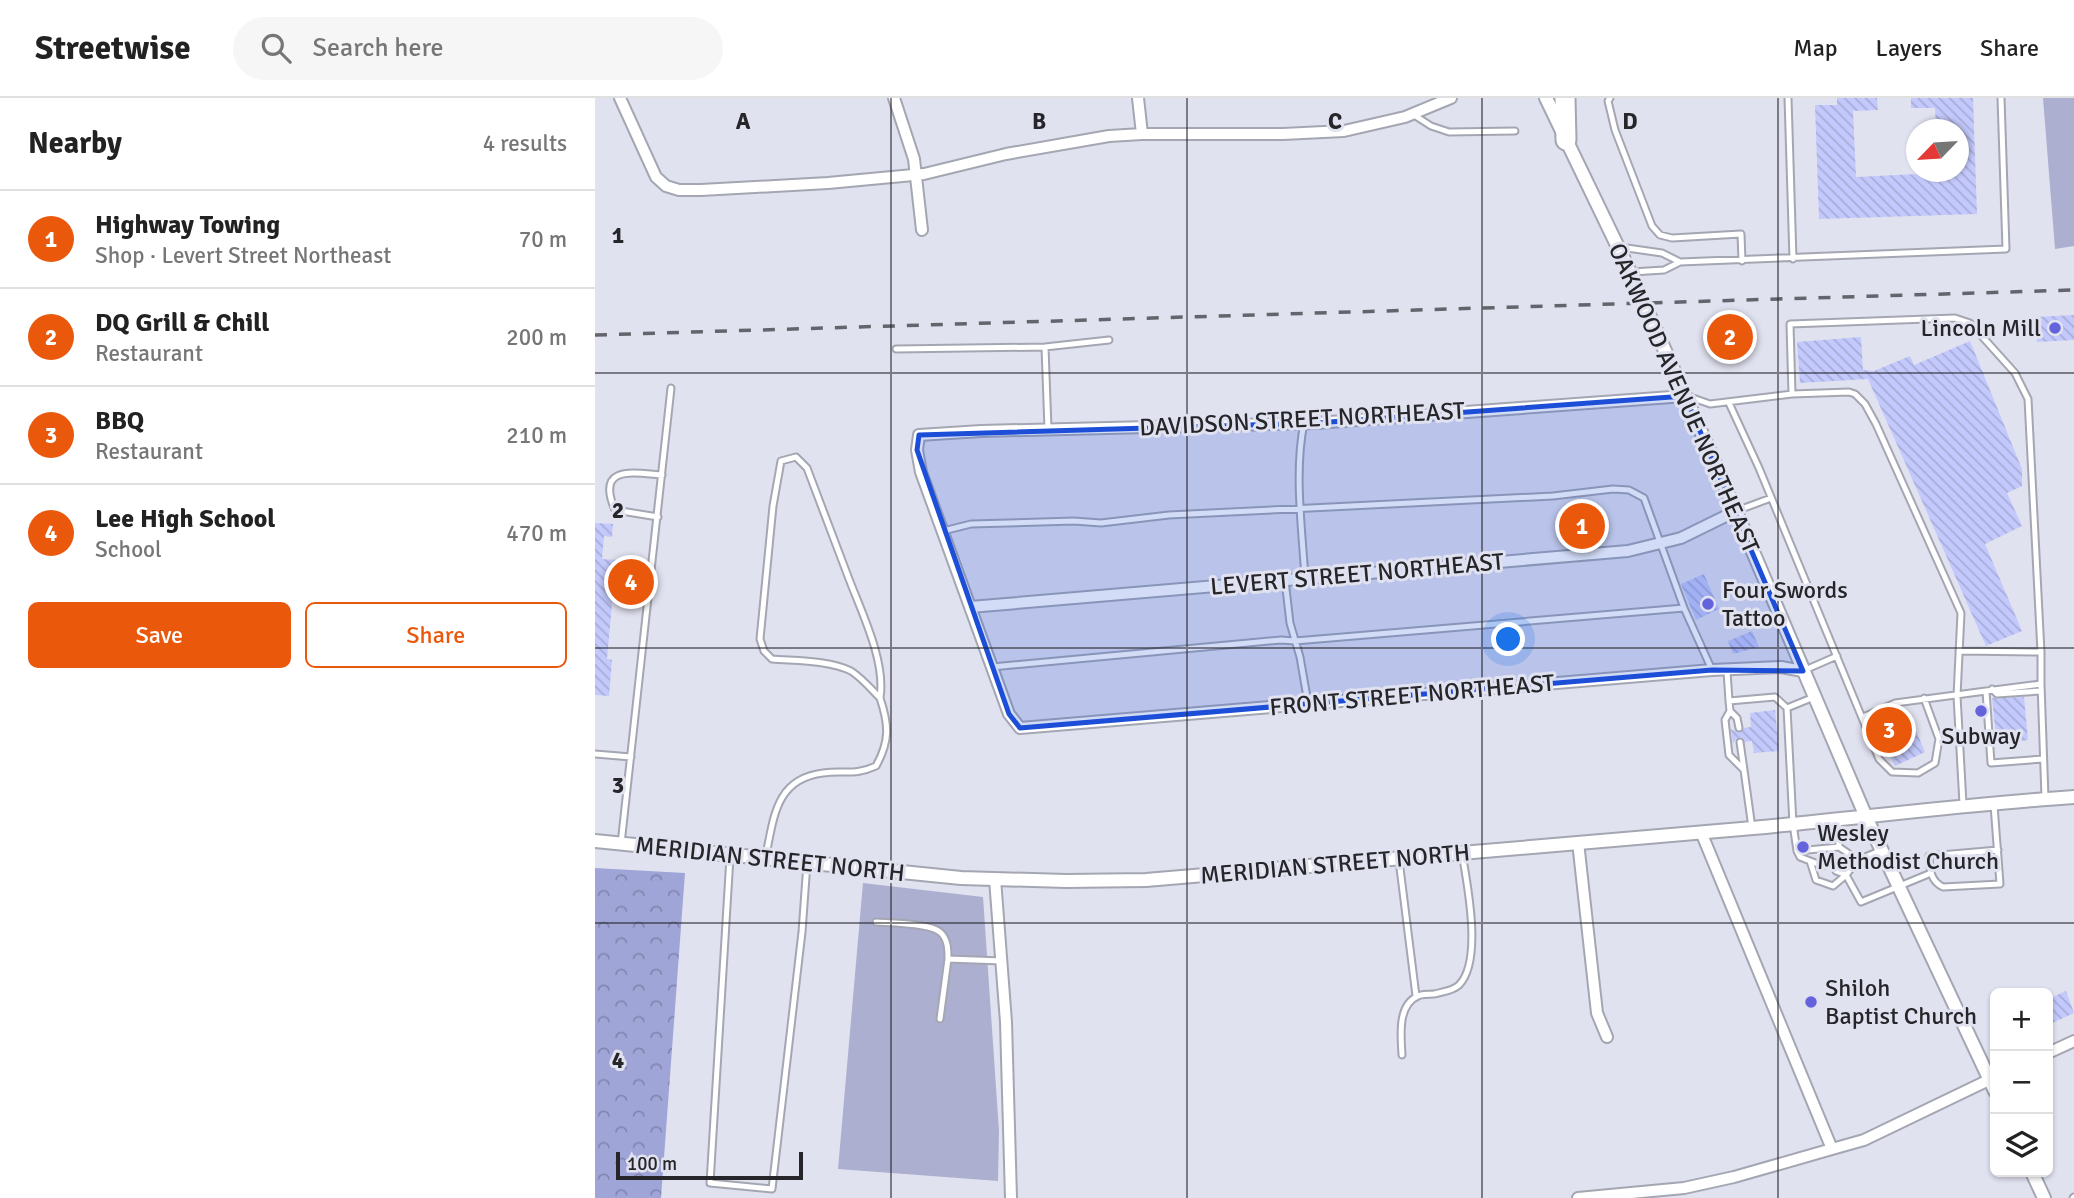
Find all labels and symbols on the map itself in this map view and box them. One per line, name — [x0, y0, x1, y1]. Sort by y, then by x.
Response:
text: A — [736, 107, 751, 136]
text: B — [1032, 107, 1046, 136]
text: C — [1328, 107, 1342, 136]
text: D — [1622, 107, 1638, 136]
north arrow — [1906, 119, 1969, 182]
text: 1 — [612, 221, 624, 250]
street label: OAKWOOD AVENUE NORTHEAST — [1602, 238, 1766, 558]
pin: 2 — [1707, 311, 1753, 363]
place label: Lincoln Mill — [1921, 313, 2041, 343]
marker: Lincoln Mill — [2047, 320, 2063, 336]
street label: DAVIDSON STREET NORTHEAST — [1139, 395, 1466, 443]
text: 2 — [612, 496, 624, 525]
pin: 1 — [1559, 500, 1605, 552]
street label: LEVERT STREET NORTHEAST — [1209, 546, 1505, 602]
pin: 4 — [608, 556, 654, 608]
place label: Four Swords Tattoo — [1722, 575, 1848, 633]
marker: Four Swords Tattoo — [1700, 596, 1716, 612]
your location — [1491, 622, 1525, 656]
street label: FRONT STREET NORTHEAST — [1268, 668, 1556, 722]
marker: Subway — [1973, 703, 1989, 719]
pin: 3 — [1866, 704, 1912, 756]
place label: Subway — [1941, 721, 2021, 751]
text: 3 — [612, 771, 624, 800]
place label: Wesley Methodist Church — [1817, 818, 1999, 876]
street label: MERIDIAN STREET NORTH — [634, 830, 906, 888]
street label: MERIDIAN STREET NORTH — [1199, 837, 1471, 891]
marker: Wesley Methodist Church — [1795, 839, 1811, 855]
place label: Shiloh Baptist Church — [1825, 973, 1977, 1031]
marker: Shiloh Baptist Church — [1803, 994, 1819, 1010]
text: 4 — [612, 1046, 624, 1075]
scale bar — [616, 1149, 803, 1181]

